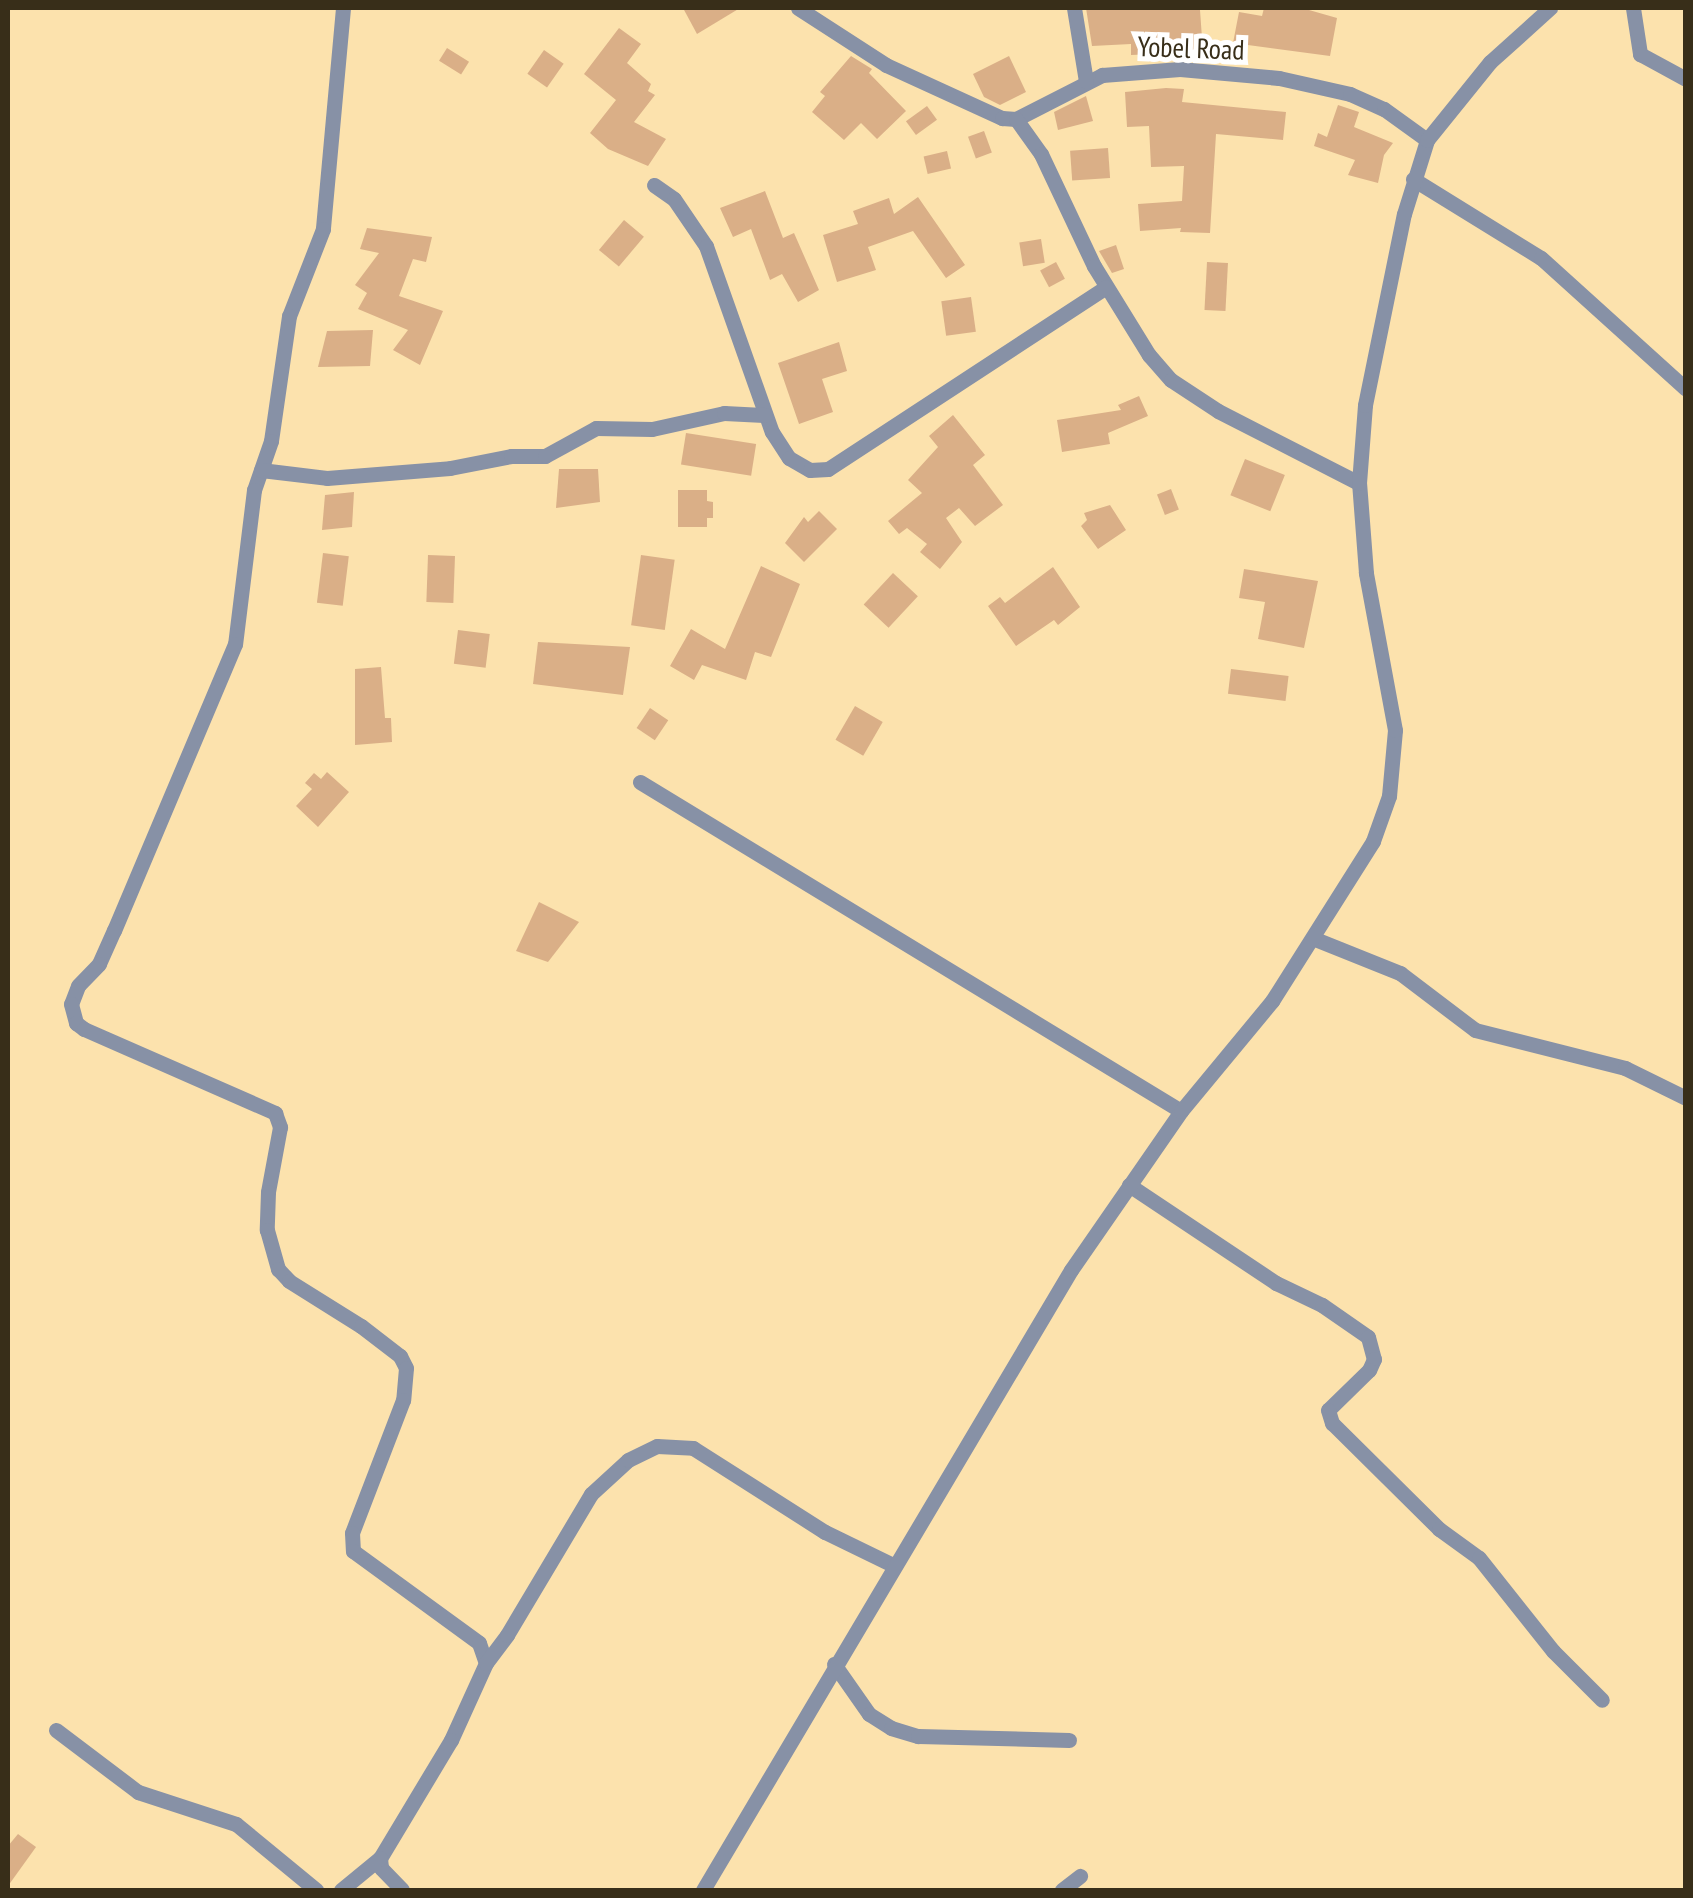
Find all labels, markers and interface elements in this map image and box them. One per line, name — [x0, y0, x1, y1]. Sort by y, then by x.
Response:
street label: Yobel Road — [1137, 29, 1245, 67]

